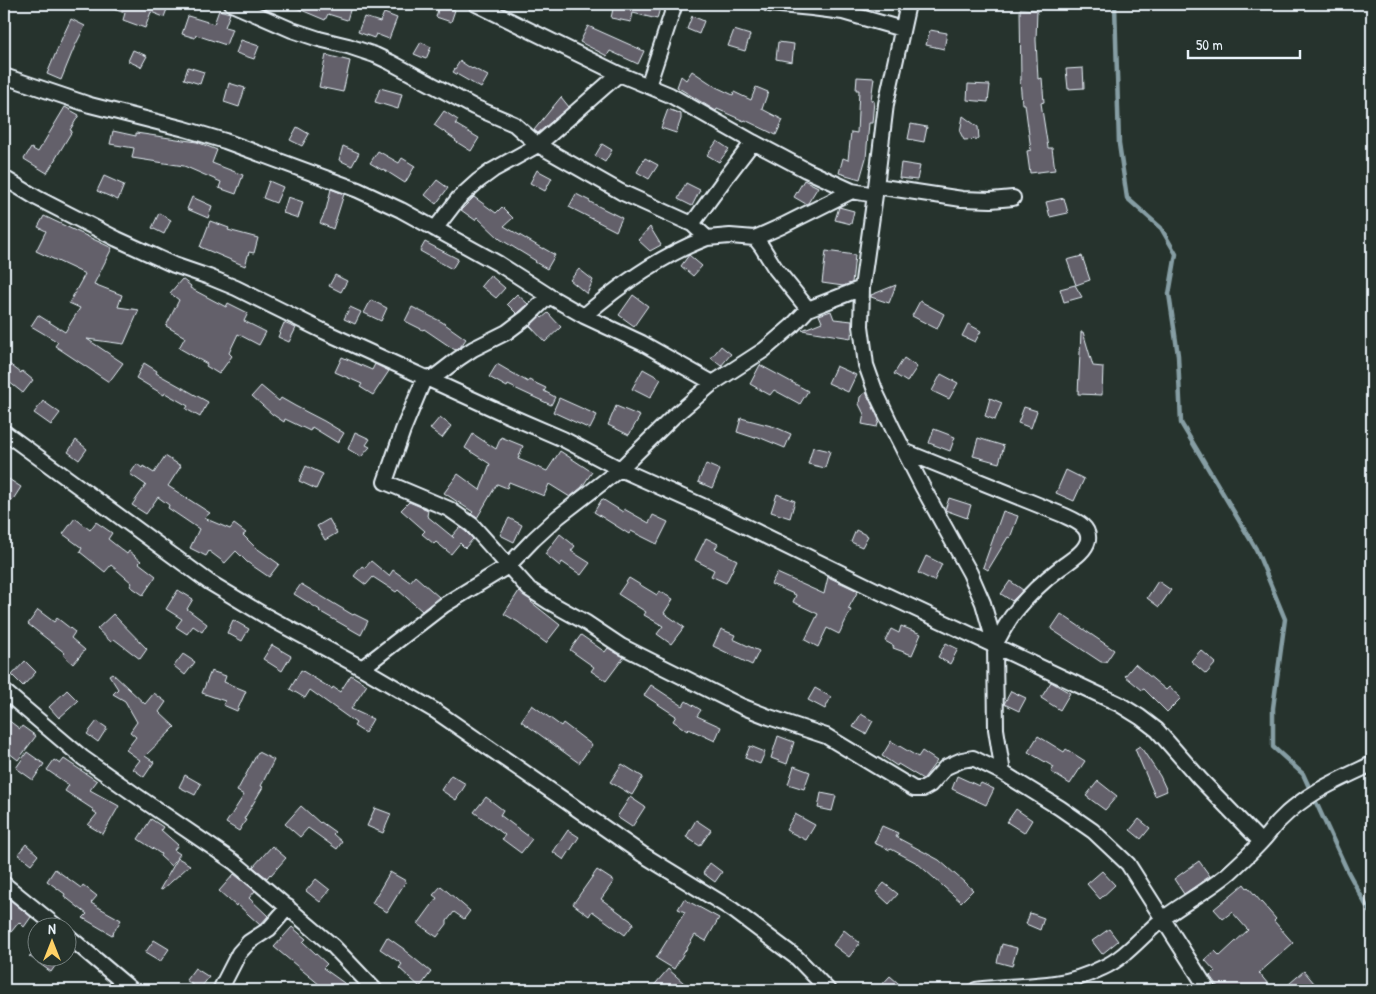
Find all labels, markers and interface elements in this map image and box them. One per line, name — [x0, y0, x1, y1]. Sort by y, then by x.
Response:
scale bar — [1188, 28, 1301, 60]
text: 50 m — [1196, 34, 1223, 55]
north arrow — [28, 916, 78, 966]
text: N — [48, 919, 56, 938]

